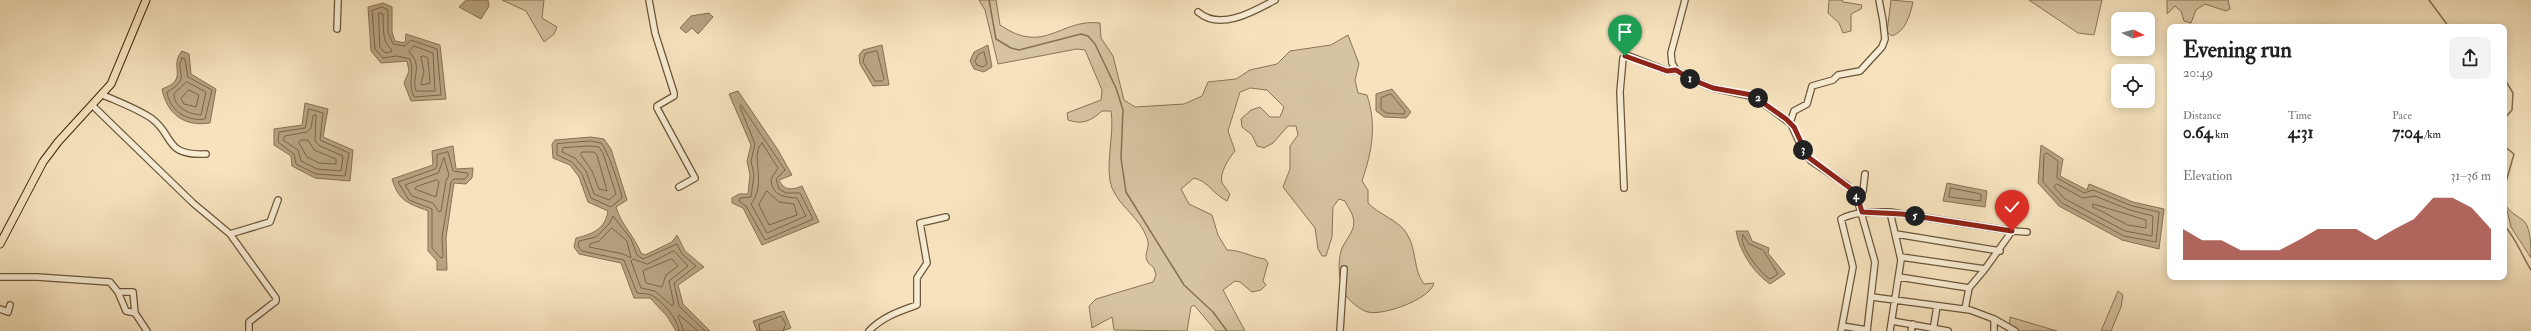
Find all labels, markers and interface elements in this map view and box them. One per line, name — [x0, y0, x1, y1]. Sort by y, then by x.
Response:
north arrow — [2111, 12, 2155, 56]
map controls — [2111, 12, 2155, 108]
pin — [1608, 15, 1642, 56]
icon: arrive — [1614, 21, 1636, 43]
text: Evening run — [2183, 36, 2292, 64]
button: share — [2449, 37, 2491, 79]
button: locate — [2111, 64, 2155, 108]
text: 20:49 — [2183, 65, 2213, 81]
pin: 1 — [1680, 69, 1700, 89]
text: 1 — [1688, 72, 1692, 85]
pin: 2 — [1748, 88, 1768, 108]
text: 2 — [1755, 91, 1761, 104]
text: Distance — [2183, 109, 2221, 122]
text: Time — [2288, 109, 2312, 122]
text: Pace — [2392, 109, 2412, 122]
text: 0.64 — [2183, 122, 2213, 143]
text: 4:31 — [2288, 122, 2314, 143]
text: 7:04 — [2392, 122, 2422, 143]
text: km — [2213, 128, 2229, 141]
text: /km — [2422, 128, 2441, 141]
pin: 3 — [1793, 140, 1813, 160]
text: 3 — [1801, 143, 1805, 156]
text: Elevation — [2183, 168, 2233, 184]
text: 31–36 m — [2450, 168, 2491, 184]
pin: 4 — [1846, 186, 1866, 206]
text: 4 — [1853, 189, 1859, 202]
pin — [1995, 190, 2029, 231]
icon: check — [2001, 196, 2023, 218]
pin: 5 — [1905, 206, 1925, 226]
text: 5 — [1913, 209, 1917, 222]

